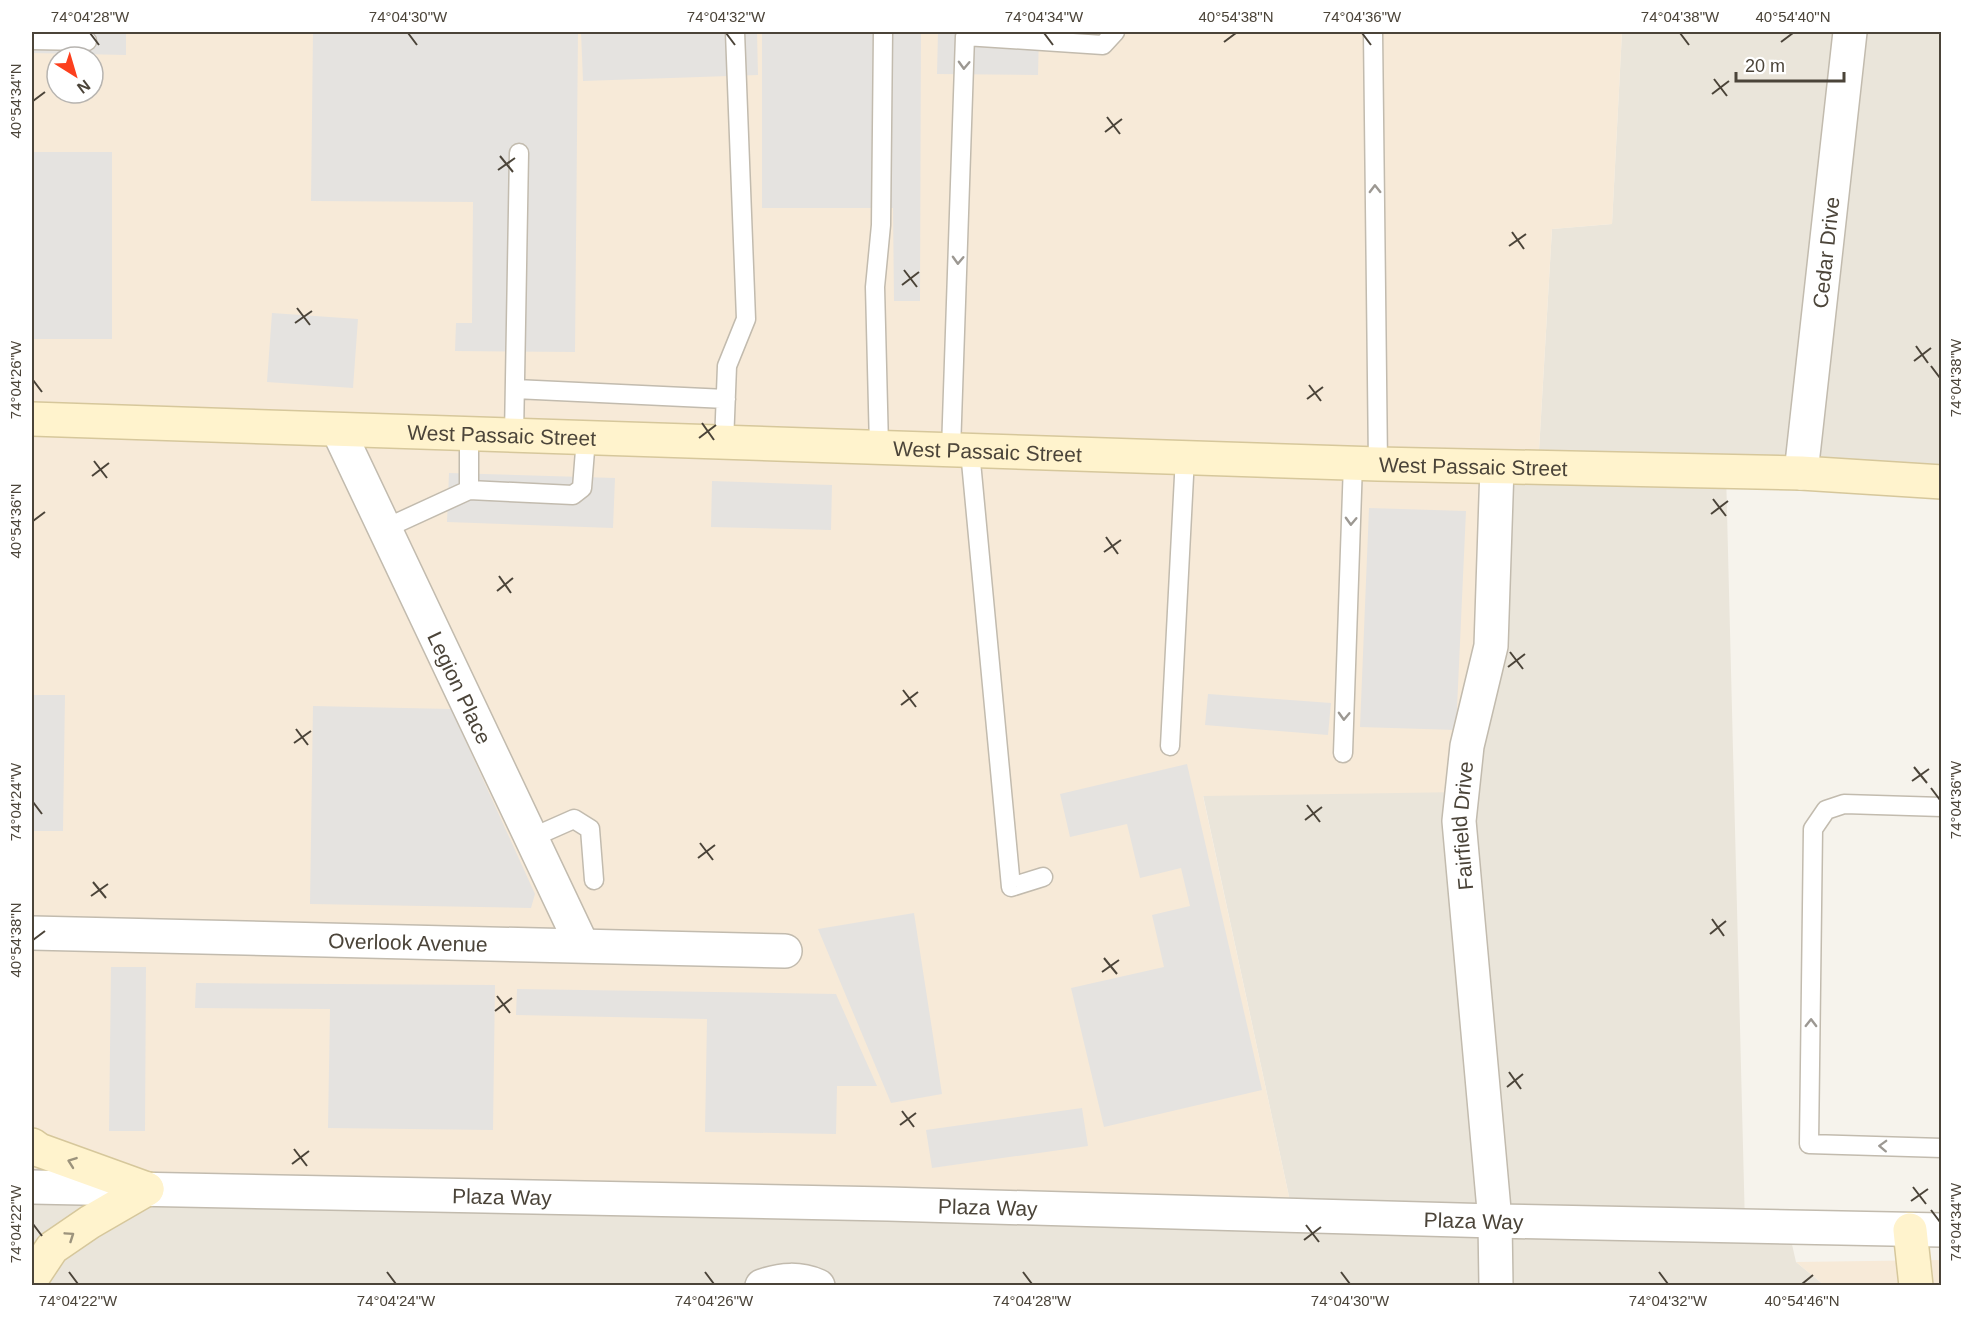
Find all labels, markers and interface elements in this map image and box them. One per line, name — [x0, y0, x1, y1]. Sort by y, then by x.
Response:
text: 74°04'28"W — [51, 8, 130, 25]
text: 74°04'30"W — [369, 8, 448, 25]
text: 74°04'32"W — [687, 8, 766, 25]
text: 74°04'34"W — [1005, 8, 1084, 25]
text: 40°54'38"N — [1198, 8, 1274, 25]
text: 74°04'36"W — [1323, 8, 1402, 25]
text: 74°04'38"W — [1641, 8, 1720, 25]
text: 40°54'40"N — [1755, 8, 1831, 25]
north arrow — [45, 45, 105, 105]
scale bar — [1736, 45, 1844, 83]
text: 20 m — [1745, 56, 1785, 76]
one-way arrow — [958, 61, 971, 70]
text: 40°54'34"N — [7, 63, 24, 139]
text: N — [74, 76, 93, 97]
one-way arrow — [1369, 185, 1381, 194]
street label: Cedar Drive — [1808, 195, 1843, 309]
one-way arrow — [951, 255, 964, 264]
text: 74°04'38"W — [1947, 338, 1964, 417]
text: 74°04'26"W — [7, 340, 24, 419]
street label: West Passaic Street — [407, 420, 597, 449]
street label: West Passaic Street — [893, 436, 1082, 466]
street label: West Passaic Street — [1379, 453, 1568, 480]
text: 40°54'36"N — [7, 483, 24, 559]
one-way arrow — [1345, 517, 1358, 526]
street label: Legion Place — [424, 628, 496, 747]
one-way arrow — [1338, 712, 1351, 721]
street label: Fairfield Drive — [1447, 760, 1477, 891]
text: 74°04'36"W — [1947, 760, 1964, 839]
text: 74°04'24"W — [7, 762, 24, 841]
text: 40°54'38"N — [7, 902, 24, 978]
street label: Overlook Avenue — [328, 929, 488, 955]
one-way arrow — [1805, 1018, 1817, 1027]
one-way arrow — [1879, 1140, 1888, 1153]
one-way arrow — [68, 1157, 79, 1169]
text: 74°04'34"W — [1947, 1182, 1964, 1261]
text: 74°04'22"W — [7, 1184, 24, 1263]
street label: Plaza Way — [452, 1184, 552, 1209]
street label: Plaza Way — [938, 1194, 1038, 1220]
street label: Plaza Way — [1423, 1208, 1524, 1233]
one-way arrow — [64, 1232, 75, 1243]
text: 74°04'22"W — [39, 1292, 118, 1309]
text: 74°04'24"W — [357, 1292, 436, 1309]
text: 74°04'26"W — [675, 1292, 754, 1309]
text: 74°04'28"W — [993, 1292, 1072, 1309]
text: 74°04'30"W — [1311, 1292, 1390, 1309]
text: 74°04'32"W — [1629, 1292, 1708, 1309]
text: 40°54'46"N — [1764, 1292, 1840, 1309]

